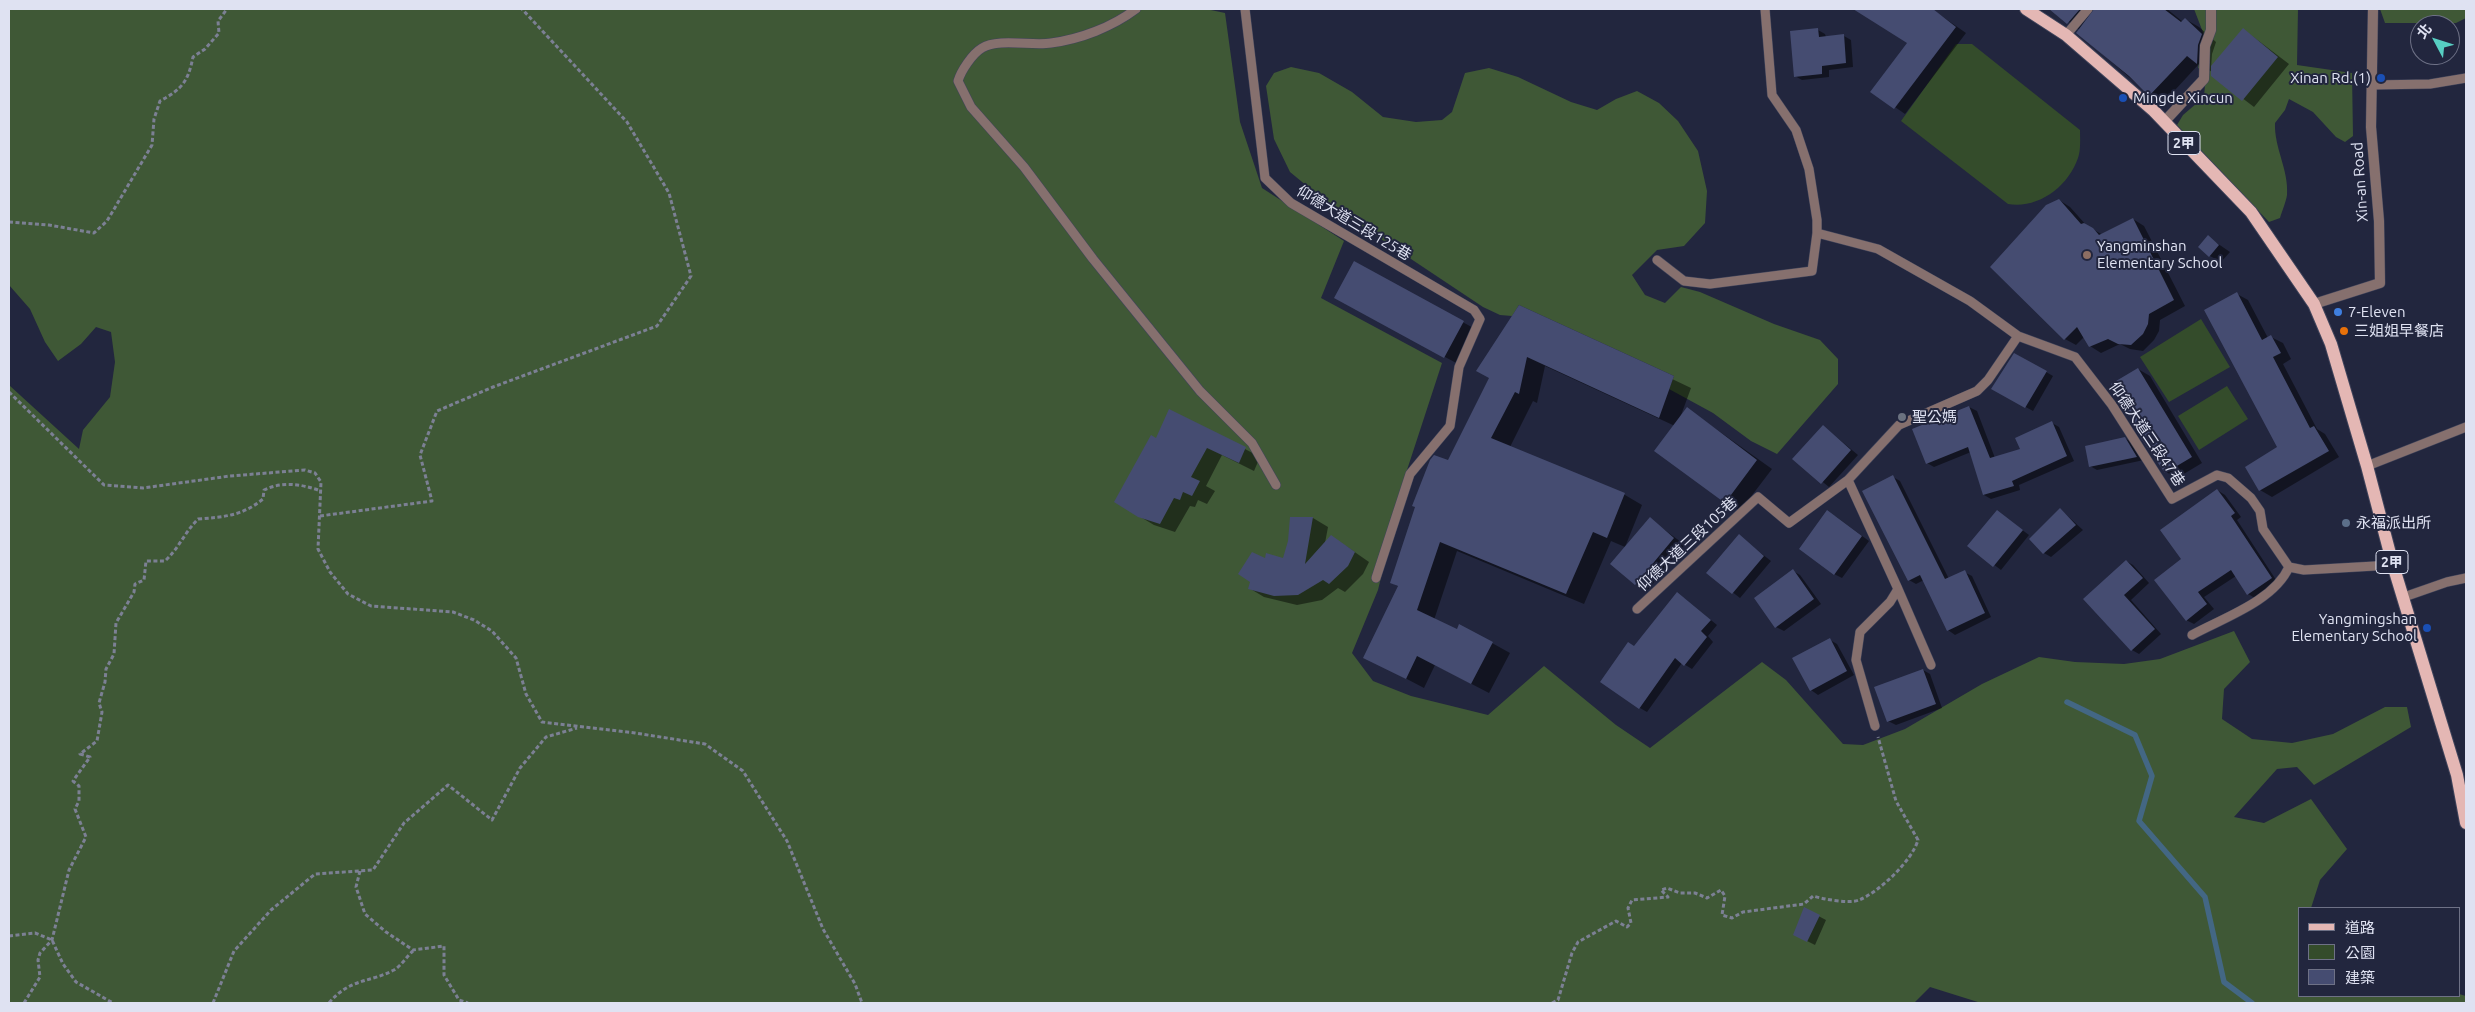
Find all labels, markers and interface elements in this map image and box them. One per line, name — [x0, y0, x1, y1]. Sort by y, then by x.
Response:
north arrow — [2410, 15, 2460, 65]
text: 北 — [2414, 20, 2435, 42]
place label: Xinan Rd.(1) — [2290, 69, 2371, 87]
marker: Xinan Rd.(1) — [2375, 72, 2387, 84]
place label: Mingde Xincun — [2133, 89, 2233, 107]
marker: Mingde Xincun — [2117, 92, 2129, 104]
road number: 2甲 — [2168, 132, 2200, 154]
street label: Xin-an Road — [2348, 141, 2372, 223]
street label: 仰德大道三段125巷 — [1293, 182, 1415, 264]
place label: Yangminshan Elementary School — [2097, 237, 2223, 272]
marker: Yangminshan Elementary School — [2081, 249, 2093, 261]
place label: 7-Eleven — [2348, 303, 2406, 321]
marker: 7-Eleven — [2332, 306, 2344, 318]
place label: 三姐姐早餐店 — [2354, 322, 2444, 340]
marker: 三姐姐早餐店 — [2338, 325, 2350, 337]
street label: 仰德大道三段47巷 — [2105, 378, 2189, 490]
place label: 聖公媽 — [1912, 408, 1957, 426]
marker: 聖公媽 — [1896, 411, 1908, 423]
street label: 仰德大道三段105巷 — [1633, 493, 1741, 595]
place label: 永福派出所 — [2356, 514, 2431, 532]
marker: 永福派出所 — [2340, 517, 2352, 529]
road number: 2甲 — [2376, 550, 2408, 574]
place label: Yangmingshan Elementary School — [2291, 610, 2417, 645]
marker: Yangmingshan Elementary School — [2421, 622, 2433, 634]
legend — [2298, 907, 2460, 997]
text: 道路 — [2345, 919, 2375, 936]
text: 公園 — [2345, 944, 2375, 961]
text: 建築 — [2345, 969, 2375, 986]

